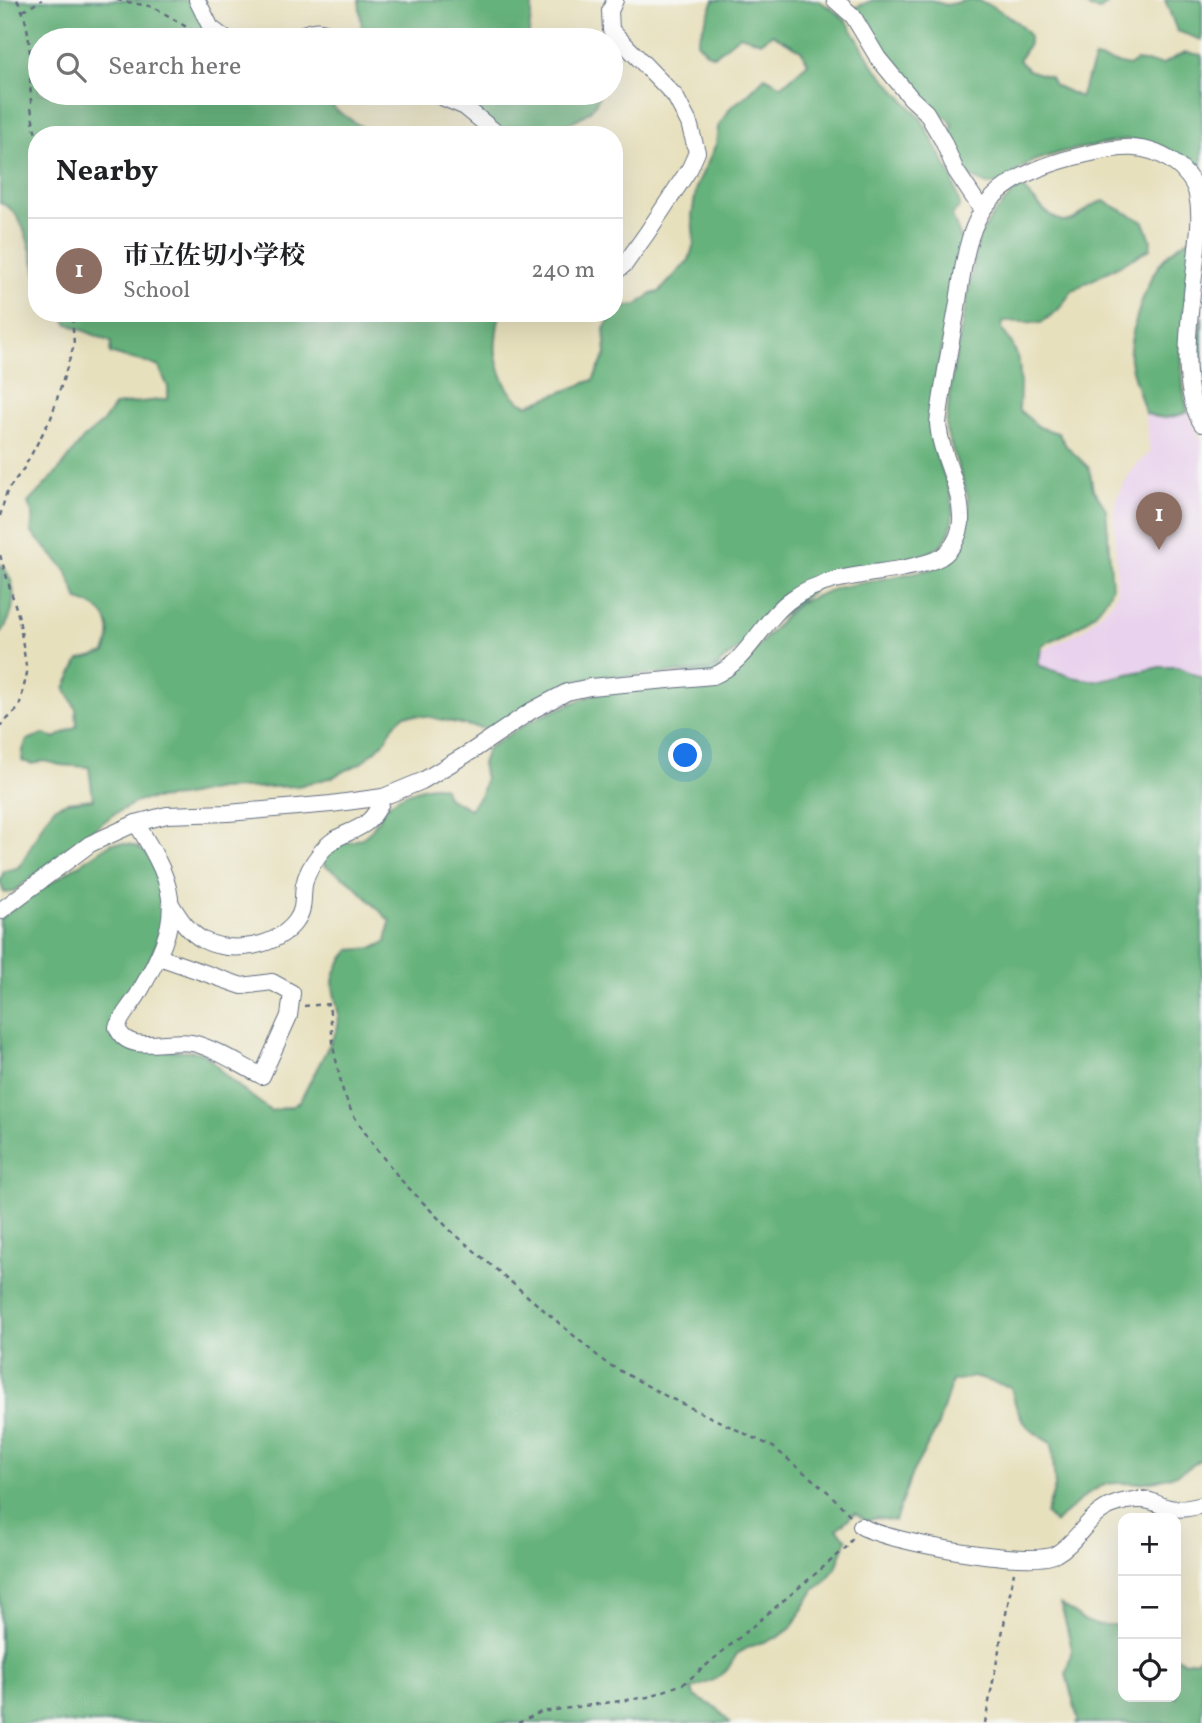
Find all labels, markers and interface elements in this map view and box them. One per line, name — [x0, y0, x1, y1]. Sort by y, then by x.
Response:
search box — [28, 28, 623, 105]
icon: search — [52, 48, 90, 86]
text: Search here — [108, 49, 241, 85]
text: Nearby — [56, 151, 158, 193]
text: 市立佐切小学校 — [123, 239, 305, 275]
text: 1 — [74, 255, 84, 287]
text: 240 m — [531, 255, 595, 287]
text: School — [123, 275, 190, 307]
pin: 1 — [1136, 492, 1182, 550]
your location — [668, 738, 702, 772]
map controls — [1118, 1513, 1181, 1702]
button: + — [1118, 1513, 1181, 1576]
button: − — [1118, 1576, 1181, 1639]
button: locate — [1118, 1639, 1181, 1702]

